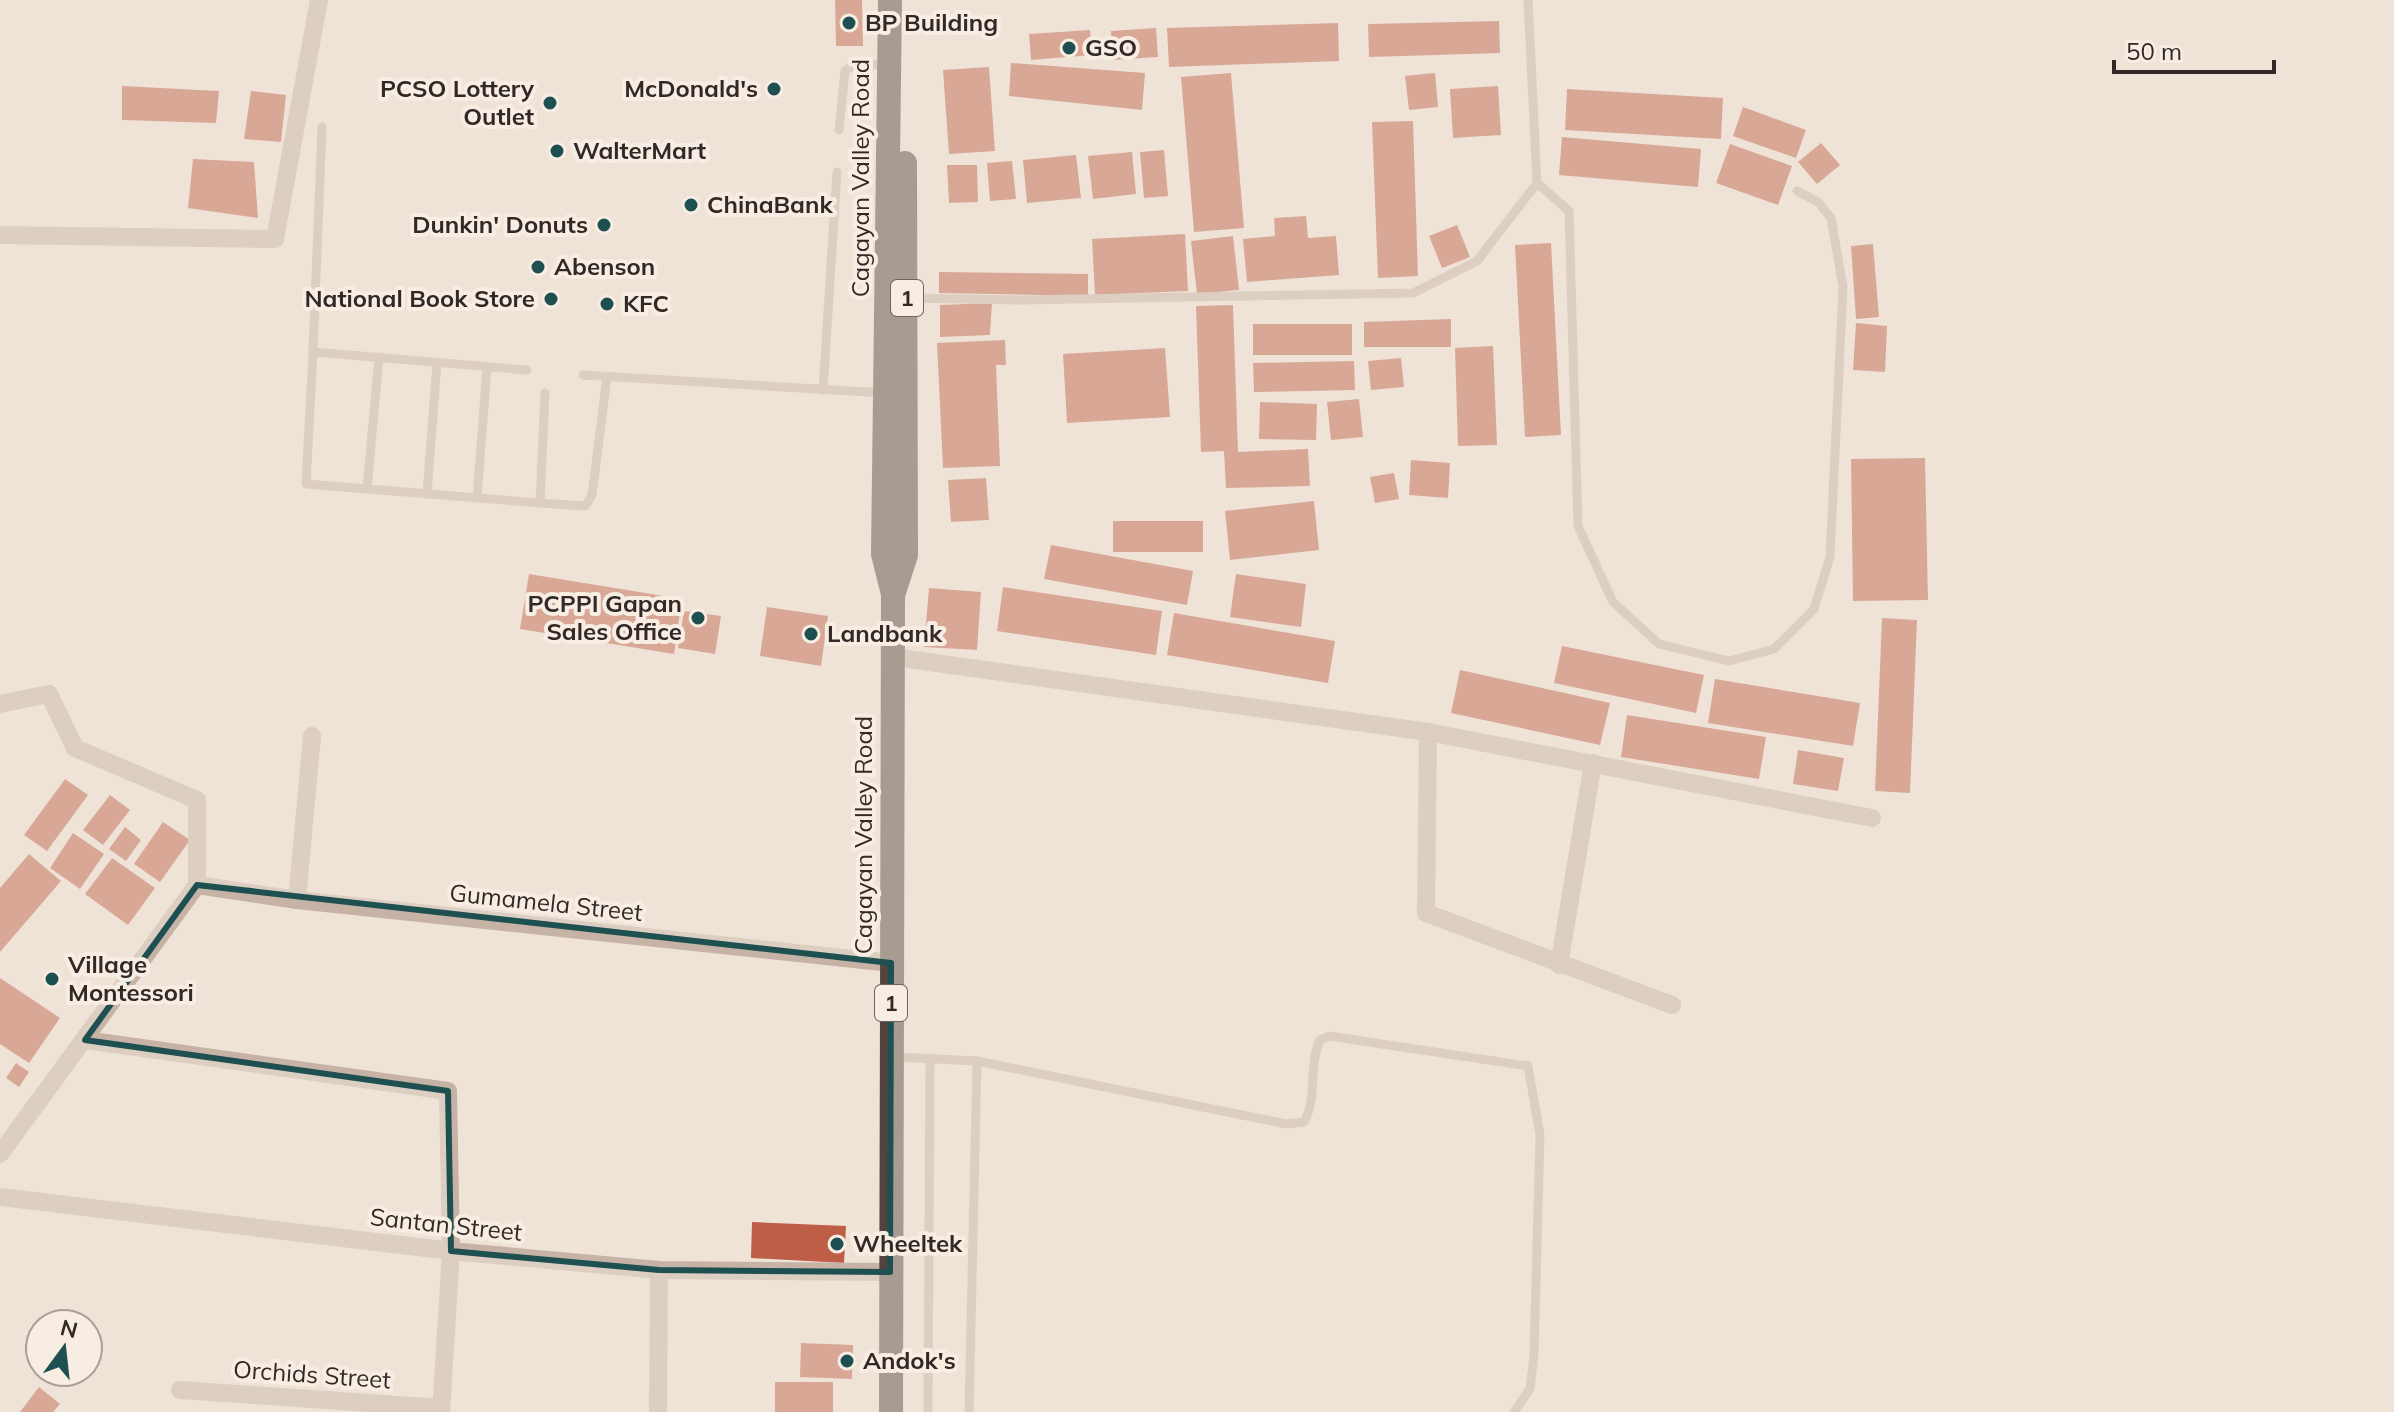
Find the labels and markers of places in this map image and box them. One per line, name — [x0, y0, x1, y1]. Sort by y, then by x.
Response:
place label: BP Building — [865, 7, 998, 37]
marker: BP Building — [840, 14, 858, 32]
place label: GSO — [1085, 32, 1137, 62]
marker: GSO — [1060, 39, 1078, 57]
place label: PCSO Lottery Outlet — [380, 73, 535, 131]
place label: McDonald's — [624, 73, 758, 103]
marker: McDonald's — [765, 80, 783, 98]
marker: PCSO Lottery Outlet — [541, 94, 559, 112]
place label: WalterMart — [573, 135, 706, 165]
marker: WalterMart — [548, 142, 566, 160]
place label: ChinaBank — [707, 189, 833, 219]
marker: ChinaBank — [682, 196, 700, 214]
place label: Dunkin' Donuts — [412, 209, 588, 239]
marker: Dunkin' Donuts — [595, 216, 613, 234]
place label: Abenson — [554, 251, 655, 281]
marker: Abenson — [529, 258, 547, 276]
place label: National Book Store — [305, 283, 535, 313]
place label: KFC — [623, 288, 669, 318]
marker: National Book Store — [542, 290, 560, 308]
marker: KFC — [598, 295, 616, 313]
place label: PCPPI Gapan Sales Office — [527, 588, 682, 646]
marker: PCPPI Gapan Sales Office — [689, 609, 707, 627]
place label: Landbank — [827, 618, 943, 648]
marker: Landbank — [802, 625, 820, 643]
place label: Village Montessori — [67, 949, 194, 1007]
marker: Village Montessori — [43, 970, 61, 988]
place label: Wheeltek — [853, 1228, 963, 1258]
marker: Wheeltek — [828, 1235, 846, 1253]
place label: Andok's — [863, 1345, 956, 1375]
marker: Andok's — [838, 1352, 856, 1370]

